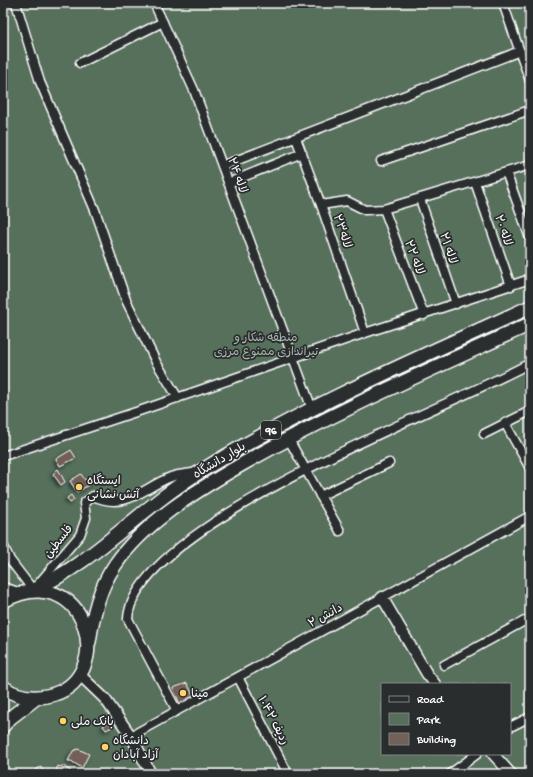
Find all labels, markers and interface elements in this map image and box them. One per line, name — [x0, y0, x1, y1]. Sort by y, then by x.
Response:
street label: لاله ۲۴ — [223, 156, 249, 195]
street label: لاله۲۳ — [329, 213, 353, 250]
street label: لاله ۲۰ — [490, 213, 514, 248]
street label: لاله ۲۱ — [435, 231, 459, 266]
street label: لاله ۲۲ — [400, 238, 426, 277]
park label: منطقه شکار و تیراندازی ممنوع مرزی — [214, 332, 319, 360]
road number: 96 — [261, 421, 281, 439]
street label: بلوار دانشگاه — [190, 439, 249, 483]
place label: ایستگاه آتش نشانی — [87, 473, 140, 503]
marker: ایستگاه آتش نشانی — [74, 482, 84, 492]
street label: فلسطین — [42, 523, 77, 562]
street label: دانش ۲ — [306, 602, 346, 632]
legend — [381, 683, 511, 755]
marker: مینا — [178, 688, 188, 698]
place label: مینا — [191, 688, 209, 702]
street label: ردیف ۱۰۴۲ — [254, 694, 291, 748]
text: Road — [417, 694, 444, 708]
text: Park — [416, 714, 442, 728]
place label: بانک ملی — [71, 715, 114, 730]
marker: بانک ملی — [58, 716, 68, 726]
place label: دانشگاه آزاد آبادان — [113, 733, 159, 763]
text: Building — [416, 734, 456, 748]
marker: دانشگاه آزاد آبادان — [100, 742, 110, 752]

